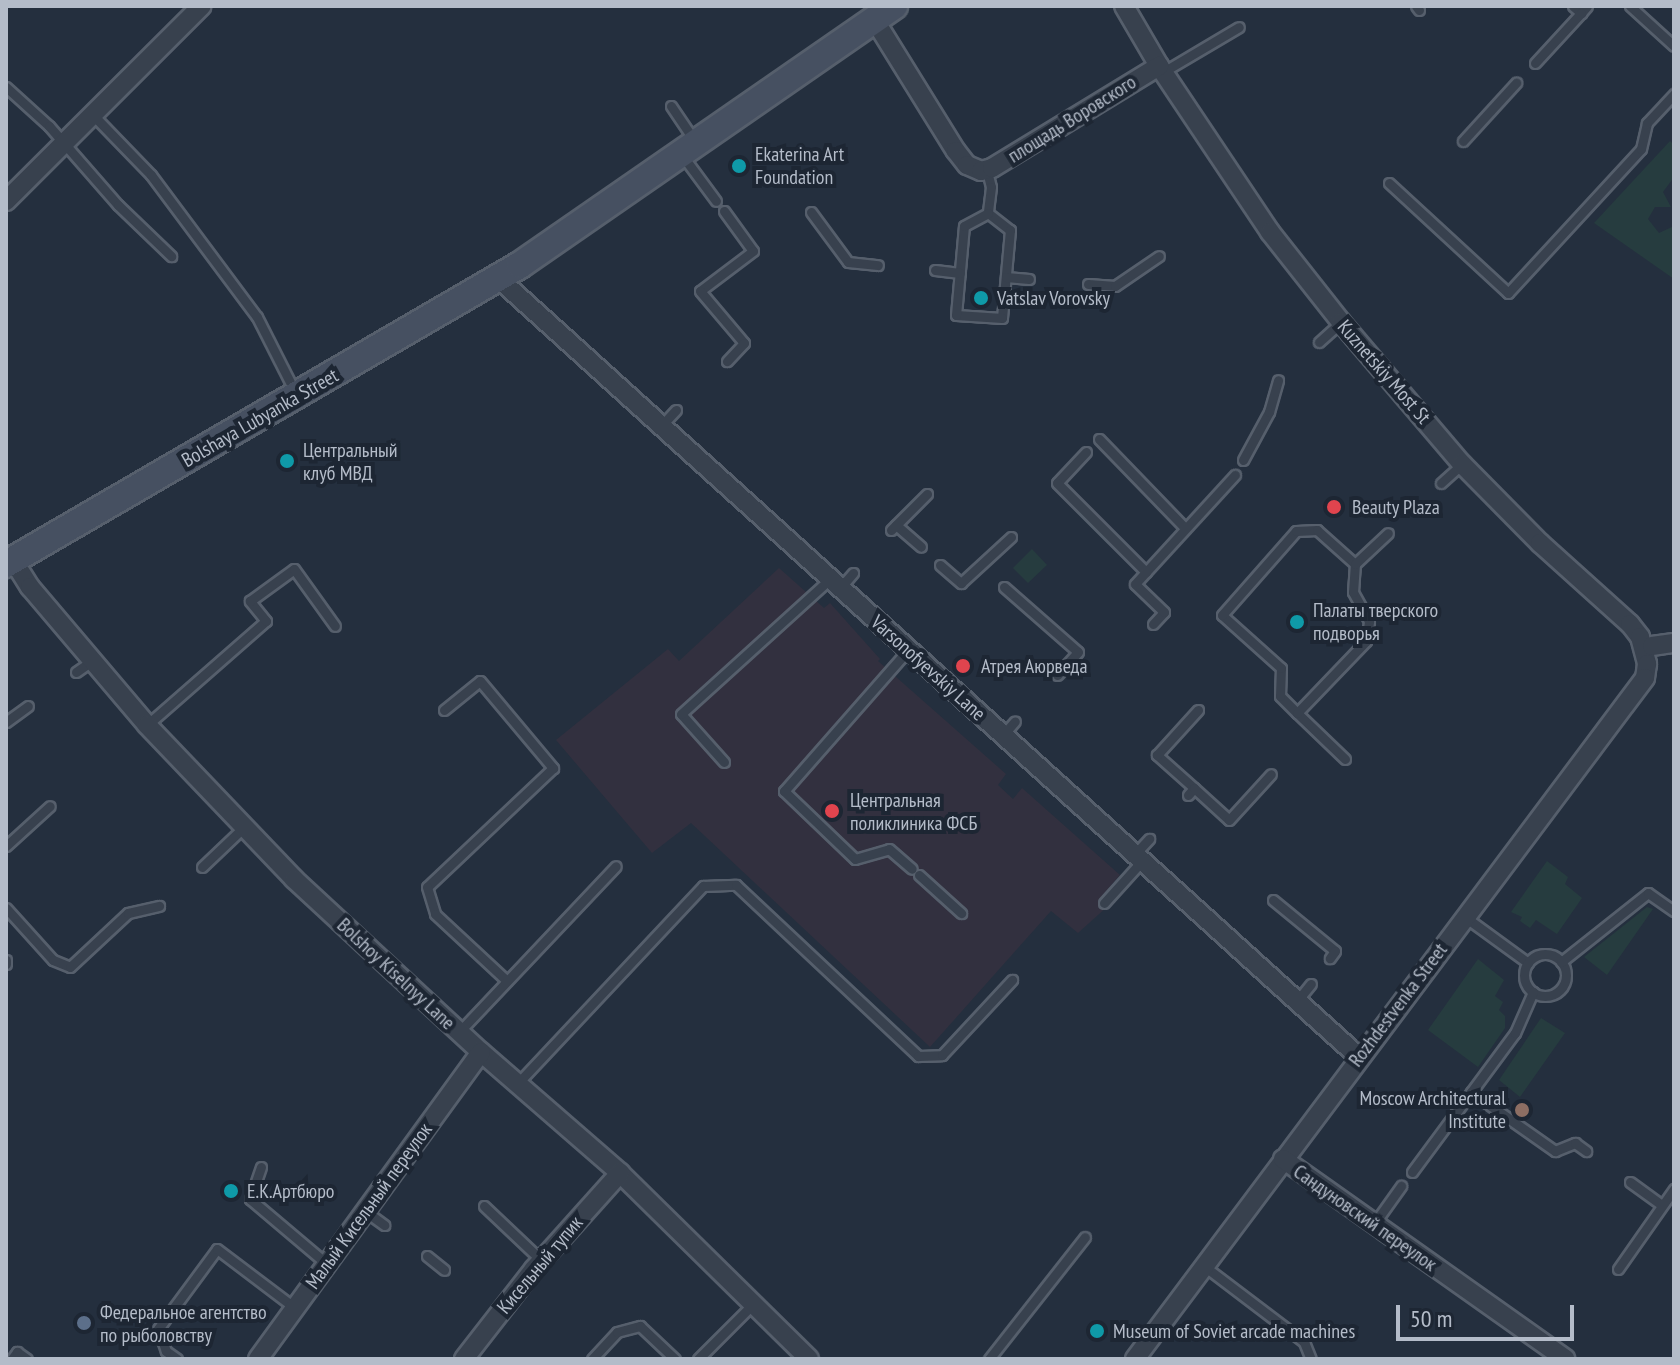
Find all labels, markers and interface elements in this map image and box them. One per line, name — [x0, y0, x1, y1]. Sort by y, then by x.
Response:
street label: площадь Воровского — [1003, 70, 1141, 168]
place label: Ekaterina Art Foundation — [755, 142, 845, 189]
marker: Ekaterina Art Foundation — [730, 157, 748, 175]
place label: Vatslav Vorovsky — [997, 286, 1111, 310]
marker: Vatslav Vorovsky — [972, 289, 990, 307]
street label: Kuznetskiy Most St — [1332, 315, 1436, 429]
street label: Bolshaya Lubyanka Street — [177, 363, 343, 473]
place label: Центральный клуб МВД — [303, 438, 398, 485]
marker: Центральный клуб МВД — [278, 452, 296, 470]
place label: Beauty Plaza — [1352, 495, 1440, 519]
marker: Beauty Plaza — [1323, 496, 1345, 518]
place label: Палаты тверского подворья — [1313, 598, 1438, 645]
street label: Varsonofyevskiy Lane — [866, 610, 990, 726]
marker: Палаты тверского подворья — [1288, 613, 1306, 631]
place label: Атрея Аюрведа — [981, 654, 1088, 678]
marker: Атрея Аюрведа — [952, 655, 974, 677]
place label: Центральная поликлиника ФСБ — [850, 788, 977, 835]
marker: Центральная поликлиника ФСБ — [821, 800, 843, 822]
street label: Bolshoy Kiselnyy Lane — [332, 913, 460, 1035]
street label: Rozhdestvenka Street — [1344, 938, 1452, 1072]
place label: Moscow Architectural Institute — [1359, 1086, 1506, 1133]
marker: Moscow Architectural Institute — [1513, 1101, 1531, 1119]
street label: Малый Кисельный переулок — [301, 1118, 437, 1294]
street label: Сандуновский переулок — [1289, 1160, 1441, 1276]
place label: Е.К.Артбюро — [247, 1179, 334, 1203]
marker: Е.К.Артбюро — [222, 1182, 240, 1200]
street label: Кисельный тупик — [492, 1211, 588, 1319]
scale bar — [1400, 1289, 1578, 1339]
place label: Федеральное агентство по рыболовству — [100, 1300, 267, 1347]
text: 50 m — [1410, 1303, 1452, 1334]
marker: Федеральное агентство по рыболовству — [75, 1314, 93, 1332]
place label: Museum of Soviet arcade machines — [1113, 1319, 1355, 1343]
marker: Museum of Soviet arcade machines — [1088, 1322, 1106, 1340]

